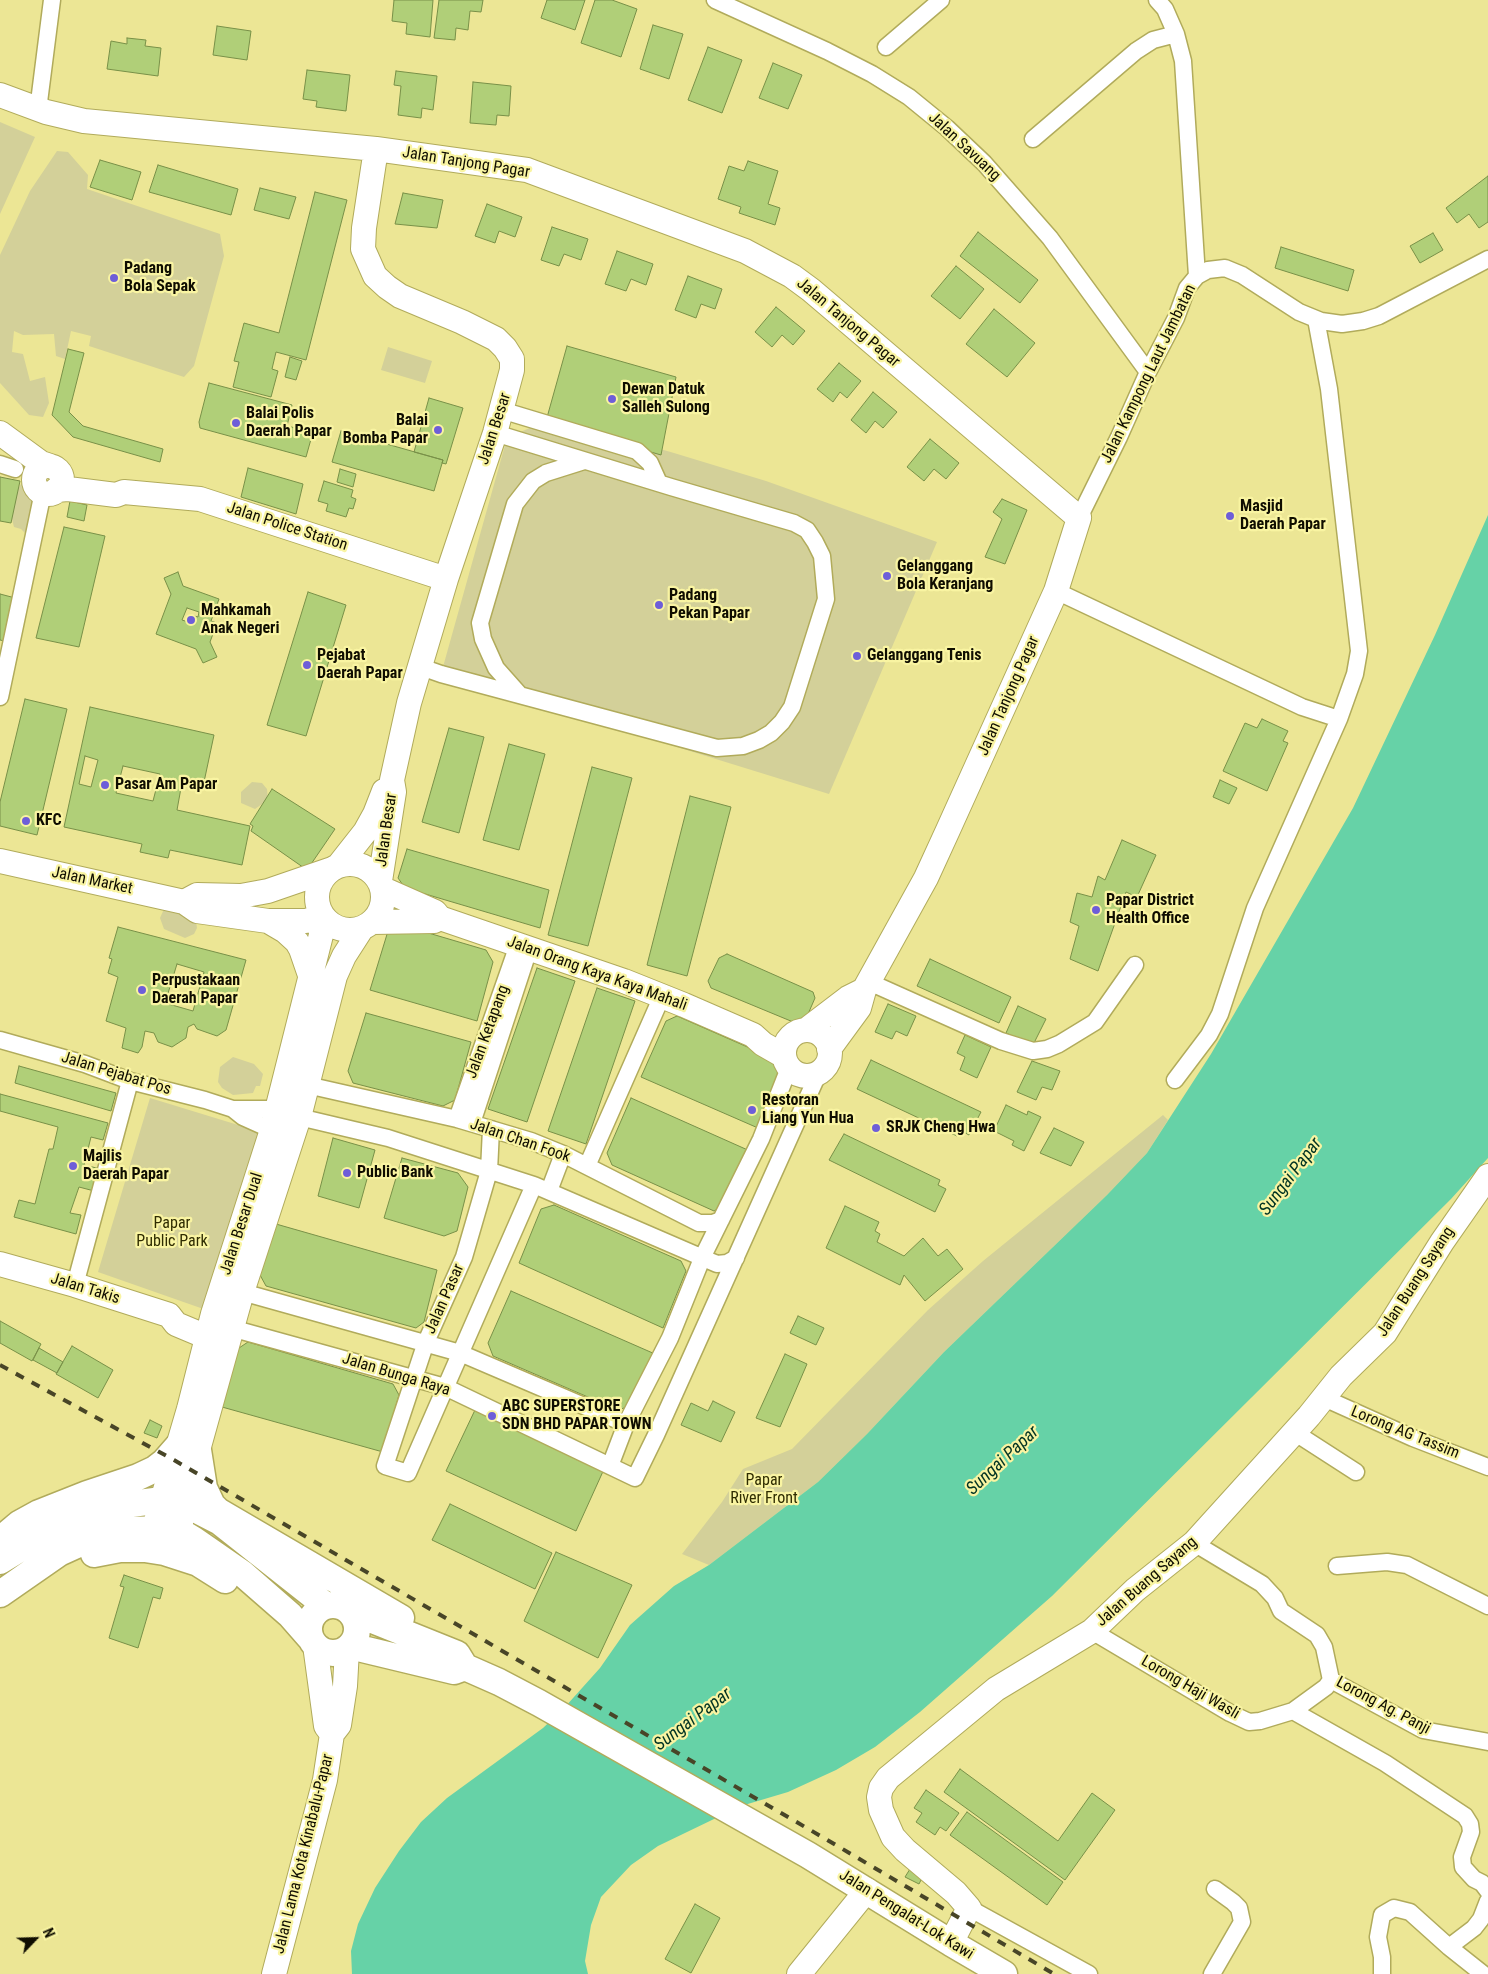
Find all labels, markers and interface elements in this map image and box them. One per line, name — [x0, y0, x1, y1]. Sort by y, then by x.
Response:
street label: Jalan Savuang — [924, 109, 1004, 185]
street label: Jalan Tanjong Pagar — [401, 143, 531, 183]
place label: Padang Bola Sepak — [124, 259, 196, 297]
marker: Padang Bola Sepak — [108, 272, 120, 284]
street label: Jalan Tanjong Pagar — [792, 274, 904, 372]
street label: Jalan Kampong Laut Jambatan — [1097, 282, 1201, 466]
place label: Dewan Datuk Salleh Sulong — [622, 380, 710, 418]
street label: Jalan Besar — [474, 391, 516, 467]
marker: Dewan Datuk Salleh Sulong — [606, 393, 618, 405]
place label: Balai Polis Daerah Papar — [246, 404, 332, 442]
place label: Balai Bomba Papar — [343, 411, 428, 449]
marker: Balai Polis Daerah Papar — [230, 417, 242, 429]
marker: Balai Bomba Papar — [432, 424, 444, 436]
place label: Masjid Daerah Papar — [1240, 497, 1326, 535]
street label: Jalan Police Station — [224, 498, 350, 556]
marker: Masjid Daerah Papar — [1224, 510, 1236, 522]
place label: Gelanggang Bola Keranjang — [897, 557, 993, 595]
marker: Gelanggang Bola Keranjang — [881, 570, 893, 582]
place label: Padang Pekan Papar — [669, 586, 750, 624]
marker: Padang Pekan Papar — [653, 599, 665, 611]
place label: Mahkamah Anak Negeri — [201, 601, 279, 639]
marker: Mahkamah Anak Negeri — [185, 614, 197, 626]
street label: Jalan Tanjong Pagar — [974, 633, 1044, 759]
place label: Pejabat Daerah Papar — [317, 646, 403, 684]
place label: Gelanggang Tenis — [867, 646, 982, 666]
marker: Gelanggang Tenis — [851, 650, 863, 662]
marker: Pejabat Daerah Papar — [301, 659, 313, 671]
place label: Pasar Am Papar — [115, 775, 217, 795]
marker: Pasar Am Papar — [99, 779, 111, 791]
street label: Jalan Besar — [372, 792, 402, 868]
place label: KFC — [36, 811, 62, 831]
marker: KFC — [20, 815, 32, 827]
street label: Jalan Market — [50, 863, 134, 899]
place label: Papar District Health Office — [1106, 891, 1194, 929]
marker: Papar District Health Office — [1090, 904, 1102, 916]
street label: Jalan Orang Kaya Kaya Mahali — [504, 932, 690, 1016]
place label: Perpustakaan Daerah Papar — [152, 971, 240, 1009]
street label: Jalan Ketapang — [462, 983, 514, 1081]
marker: Perpustakaan Daerah Papar — [136, 984, 148, 996]
street label: Jalan Pejabat Pos — [59, 1048, 173, 1100]
place label: Restoran Liang Yun Hua — [762, 1091, 854, 1129]
marker: Restoran Liang Yun Hua — [746, 1104, 758, 1116]
street label: Jalan Chan Fook — [467, 1115, 573, 1167]
place label: SRJK Cheng Hwa — [886, 1118, 996, 1138]
marker: SRJK Cheng Hwa — [870, 1122, 882, 1134]
water label: Sungai Papar — [1255, 1134, 1327, 1220]
place label: Majlis Daerah Papar — [83, 1147, 169, 1185]
marker: Majlis Daerah Papar — [67, 1160, 79, 1172]
place label: Public Bank — [357, 1163, 433, 1183]
marker: Public Bank — [341, 1167, 353, 1179]
street label: Jalan Besar Dual — [216, 1171, 268, 1277]
park label: Papar Public Park — [136, 1214, 208, 1252]
street label: Jalan Buang Sayang — [1373, 1223, 1459, 1341]
street label: Jalan Pasar — [421, 1261, 469, 1337]
street label: Jalan Takis — [48, 1269, 122, 1309]
street label: Jalan Bunga Raya — [340, 1349, 452, 1401]
place label: ABC SUPERSTORE SDN BHD PAPAR TOWN — [502, 1397, 652, 1435]
street label: Lorong AG Tassim — [1348, 1402, 1462, 1464]
marker: ABC SUPERSTORE SDN BHD PAPAR TOWN — [486, 1410, 498, 1422]
water label: Sungai Papar — [962, 1422, 1044, 1500]
park label: Papar River Front — [730, 1471, 798, 1509]
street label: Jalan Buang Sayang — [1093, 1533, 1201, 1631]
street label: Lorong Haji Wasli — [1137, 1652, 1243, 1724]
street label: Lorong Ag. Panji — [1333, 1673, 1433, 1739]
water label: Sungai Papar — [650, 1684, 736, 1756]
street label: Jalan Lama Kota Kinabalu-Papar — [270, 1752, 338, 1956]
street label: Jalan Pengalat-Lok Kawi — [835, 1866, 977, 1964]
north arrow — [10, 1914, 60, 1964]
text: N — [40, 1926, 58, 1940]

